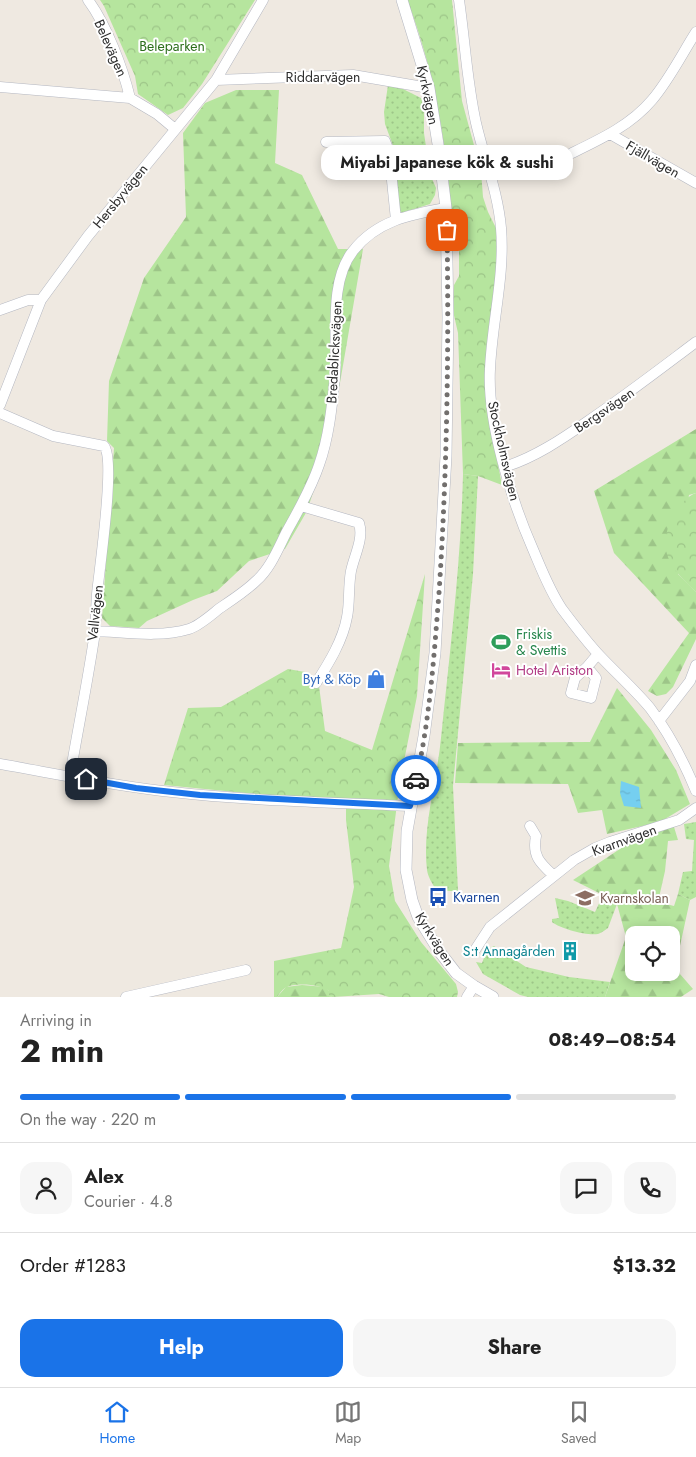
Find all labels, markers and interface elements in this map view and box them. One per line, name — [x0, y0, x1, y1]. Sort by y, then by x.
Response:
street label: Belevägen — [90, 16, 132, 80]
park label: Beleparken — [139, 36, 205, 56]
street label: Kyrkvägen — [412, 64, 444, 126]
street label: Riddarvägen — [286, 67, 360, 87]
street label: Fjällvägen — [622, 136, 684, 182]
callout: Miyabi Japanese kök & sushi — [321, 145, 573, 180]
text: Miyabi Japanese kök & sushi — [340, 151, 554, 174]
street label: Hersbyvägen — [88, 160, 152, 232]
pin — [426, 209, 468, 251]
icon: bag — [433, 216, 461, 244]
street label: Bredablicksvägen — [321, 300, 347, 404]
street label: Bergsvägen — [570, 383, 638, 437]
street label: Stockholmsvägen — [483, 399, 525, 503]
street label: Vallvägen — [82, 584, 108, 642]
place label: Friskis & Svettis — [516, 624, 567, 660]
sports icon: Friskis & Svettis — [490, 631, 512, 653]
hotel icon: Hotel Ariston — [490, 659, 512, 681]
place label: Hotel Ariston — [516, 660, 593, 680]
shop icon: Byt & Köp — [365, 668, 387, 690]
place label: Byt & Köp — [303, 669, 361, 689]
courier — [391, 755, 441, 805]
pin — [65, 758, 107, 800]
icon: home — [72, 765, 100, 793]
icon: car — [402, 766, 430, 794]
street label: Kvarnvägen — [589, 819, 659, 861]
bus stop icon: Kvarnen — [427, 886, 449, 908]
place label: Kvarnen — [453, 887, 500, 907]
school or university icon: Kvarnskolan — [574, 887, 596, 909]
place label: Kvarnskolan — [600, 888, 669, 908]
street label: Kyrkvägen — [411, 908, 459, 970]
map controls — [625, 926, 680, 981]
button: locate — [625, 926, 680, 981]
building icon: S:t Annagården — [559, 940, 581, 962]
place label: S:t Annagården — [463, 941, 555, 961]
text: Arriving in — [20, 1009, 92, 1032]
text: 08:49–08:54 — [548, 1026, 676, 1053]
text: 2 min — [20, 1028, 104, 1074]
text: On the way · 220 m — [20, 1108, 156, 1131]
button: person — [20, 1162, 72, 1214]
button: chat — [560, 1162, 612, 1214]
button: phone — [624, 1162, 676, 1214]
text: Alex — [84, 1163, 124, 1190]
text: Courier · 4.8 — [84, 1190, 173, 1213]
text: Order #1283 — [20, 1252, 126, 1279]
text: $13.32 — [613, 1252, 676, 1279]
button: Help — [20, 1319, 343, 1377]
button: Share — [353, 1319, 676, 1377]
tab: Home — [99, 1398, 135, 1448]
tab: Map — [334, 1398, 362, 1448]
tab: Saved — [561, 1398, 597, 1448]

